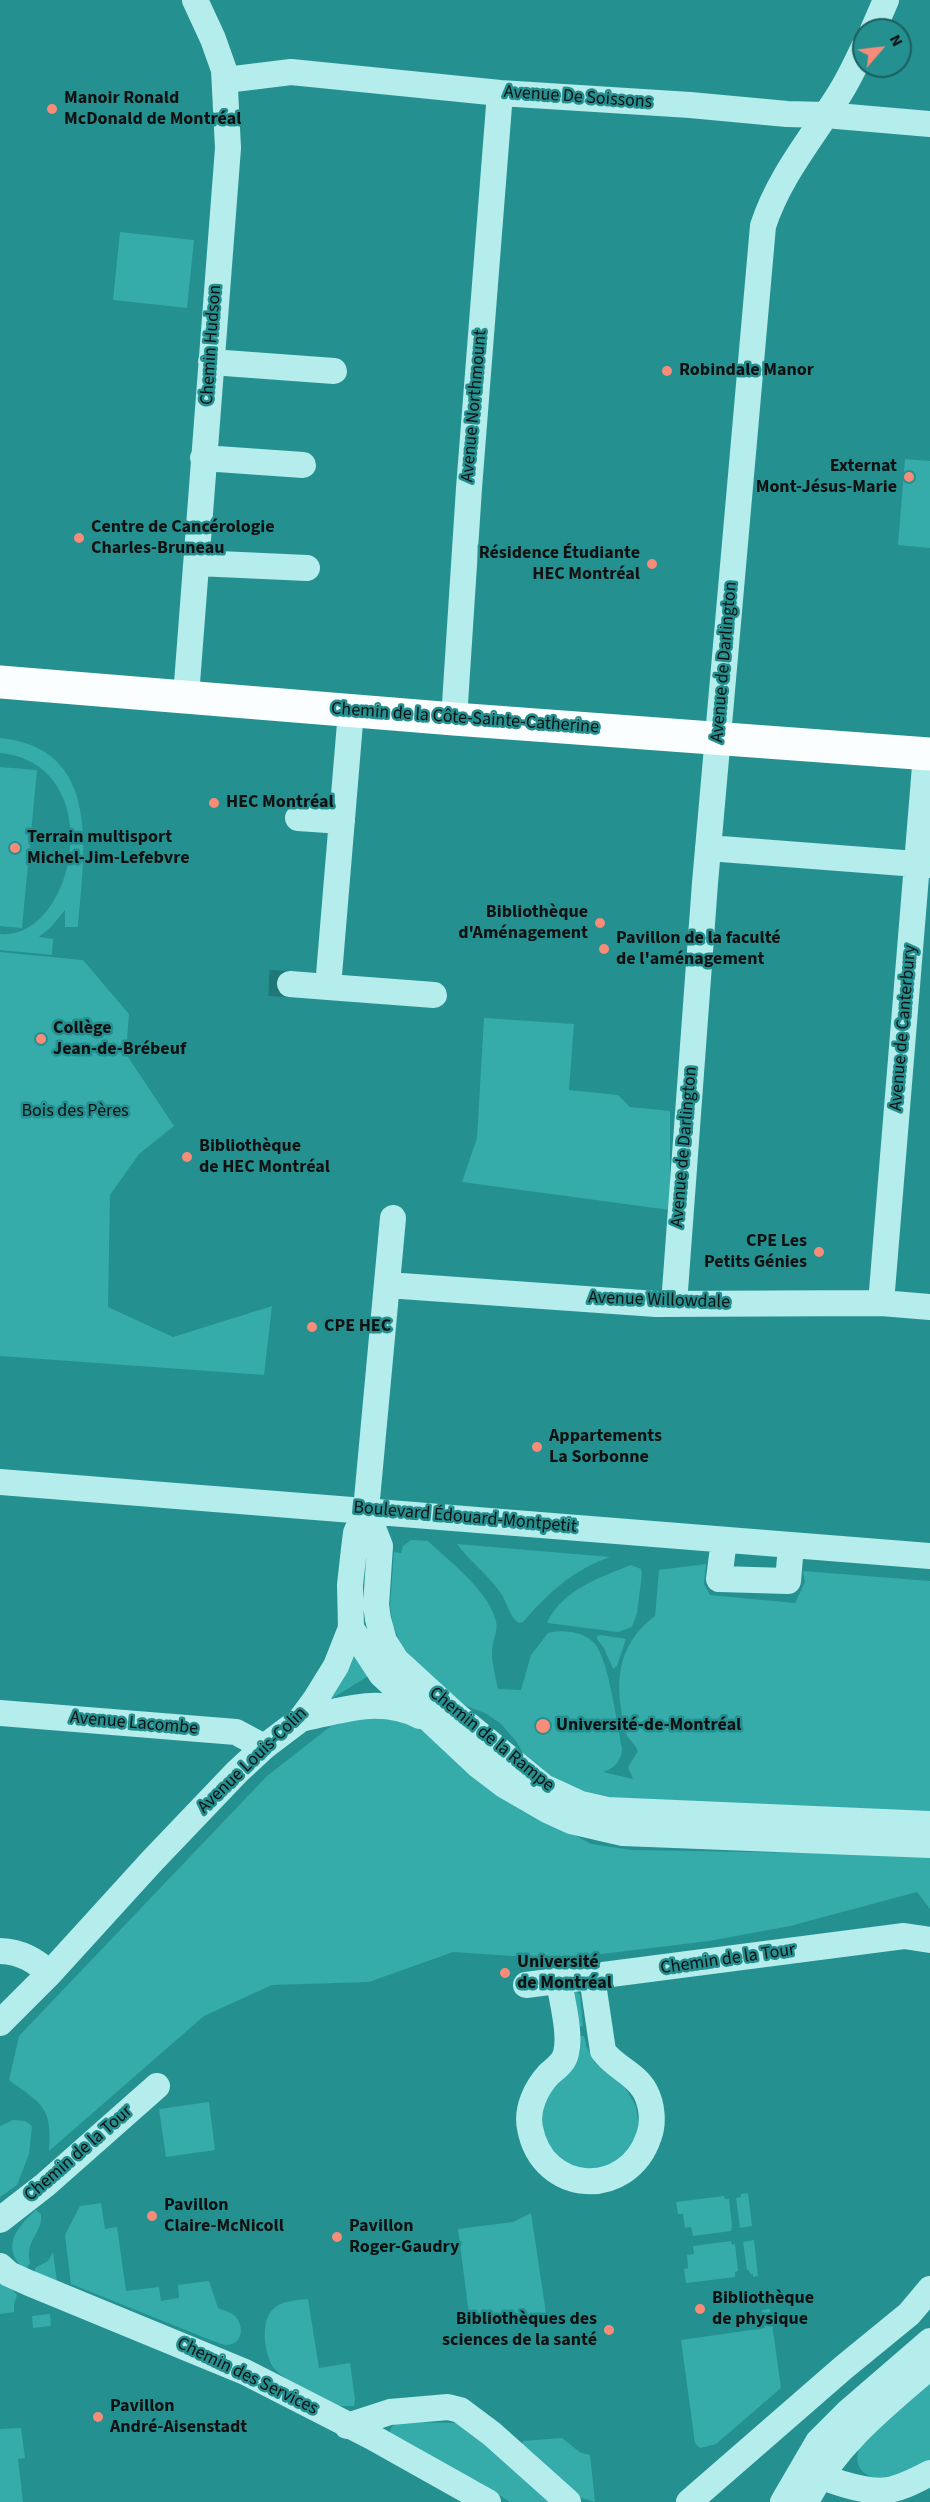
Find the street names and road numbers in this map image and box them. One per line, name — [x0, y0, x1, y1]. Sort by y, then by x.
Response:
street label: Avenue De Soissons — [503, 82, 653, 114]
street label: Chemin Hudson — [197, 284, 227, 406]
street label: Avenue Northmount — [458, 329, 492, 483]
street label: Avenue de Darlington — [707, 581, 743, 743]
street label: Chemin de la Côte-Sainte-Catherine — [330, 699, 600, 739]
street label: Avenue de Canterbury — [886, 944, 922, 1112]
street label: Avenue de Darlington — [667, 1066, 703, 1228]
street label: Avenue Willowdale — [588, 1288, 730, 1314]
street label: Boulevard Édouard-Montpetit — [352, 1497, 578, 1539]
street label: Chemin de la Rampe — [424, 1683, 558, 1797]
street label: Avenue Louis-Colin — [194, 1703, 312, 1819]
street label: Avenue Lacombe — [69, 1708, 199, 1740]
street label: Chemin de la Tour — [659, 1940, 797, 1980]
street label: Chemin de la Tour — [21, 2101, 137, 2207]
street label: Chemin des Services — [173, 2333, 321, 2421]

